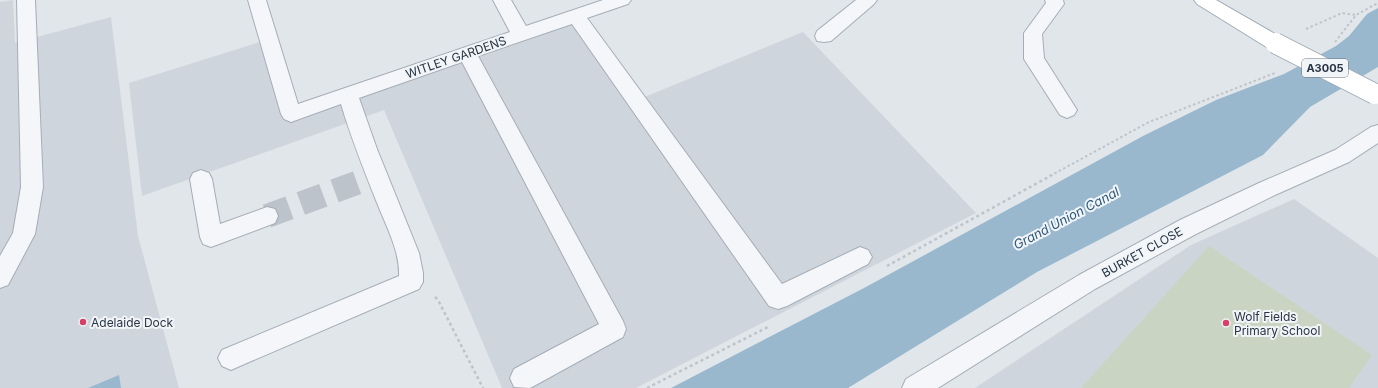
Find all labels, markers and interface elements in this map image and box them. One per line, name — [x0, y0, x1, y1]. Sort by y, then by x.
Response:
street label: WITLEY GARDENS — [404, 33, 509, 81]
road number: A3005 — [1302, 59, 1348, 77]
water label: Grand Union Canal — [1010, 183, 1122, 253]
street label: BURKET CLOSE — [1099, 224, 1185, 280]
place label: Wolf Fields Primary School — [1234, 309, 1320, 338]
place label: Adelaide Dock — [91, 315, 174, 330]
marker: Adelaide Dock — [78, 317, 88, 327]
marker: Wolf Fields Primary School — [1221, 318, 1231, 328]

